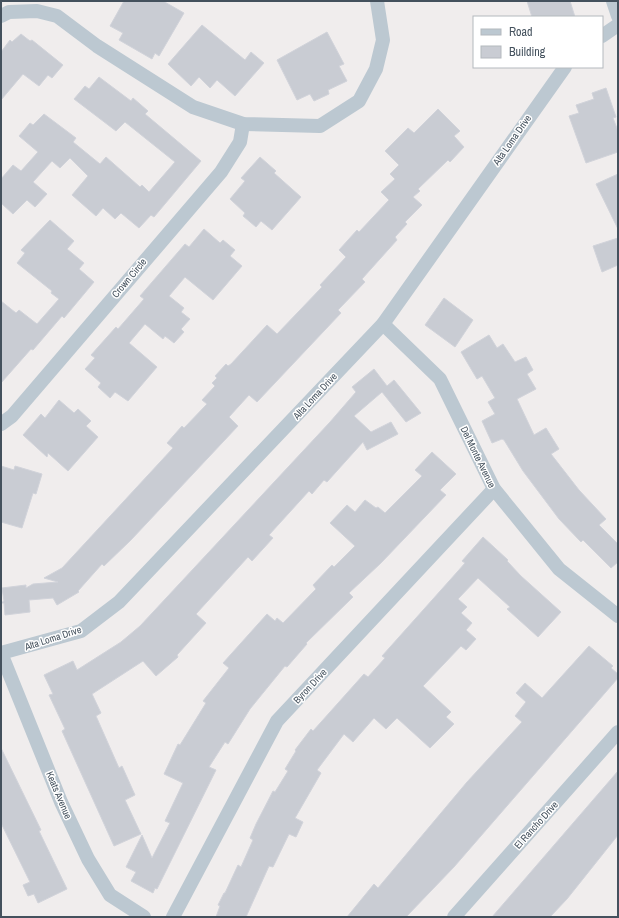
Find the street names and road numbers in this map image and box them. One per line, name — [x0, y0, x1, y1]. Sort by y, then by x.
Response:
street label: Alta Loma Drive — [489, 112, 534, 169]
street label: Crown Circle — [109, 255, 149, 300]
street label: Alta Loma Drive — [290, 370, 340, 423]
street label: Del Monte Avenue — [457, 424, 499, 490]
street label: Alta Loma Drive — [22, 623, 83, 654]
street label: Byron Drive — [290, 665, 330, 706]
street label: Keats Avenue — [43, 769, 75, 821]
street label: El Rancho Drive — [511, 798, 561, 852]

